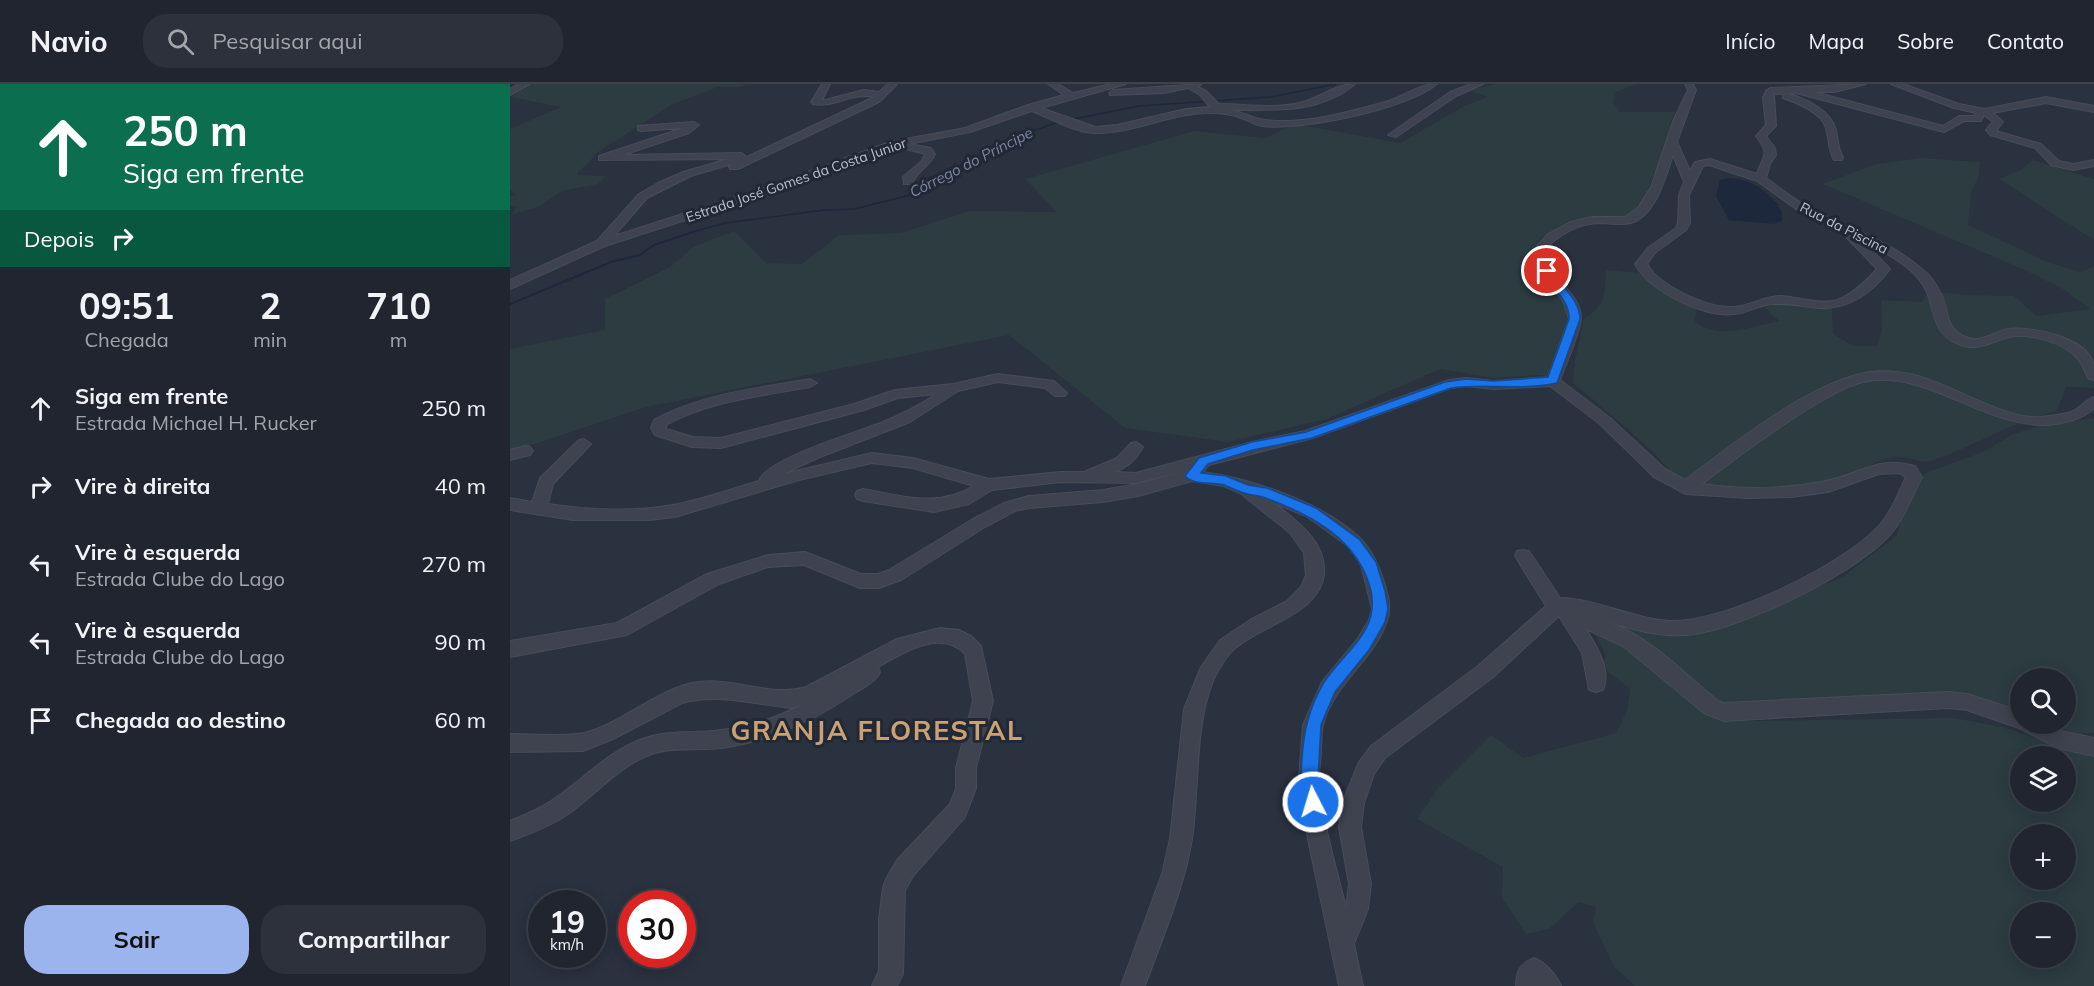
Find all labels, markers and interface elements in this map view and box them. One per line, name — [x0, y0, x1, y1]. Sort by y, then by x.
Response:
search box — [143, 14, 563, 68]
text: Navio — [30, 24, 107, 59]
icon: search — [164, 25, 197, 58]
text: Pesquisar aqui — [212, 27, 363, 55]
text: Início — [1725, 28, 1775, 54]
text: Mapa — [1808, 28, 1864, 54]
text: Sobre — [1897, 28, 1954, 54]
text: Contato — [1987, 28, 2064, 54]
text: 250 m — [123, 104, 248, 157]
icon: ahead — [24, 108, 102, 186]
water label: Córrego do Príncipe — [906, 123, 1036, 201]
street label: Estrada José Gomes da Costa Junior — [683, 133, 909, 226]
text: Siga em frente — [123, 156, 304, 190]
street label: Rua da Piscina — [1797, 198, 1891, 258]
icon: right — [106, 222, 139, 255]
text: Depois — [24, 225, 94, 253]
pin — [1521, 245, 1572, 296]
icon: arrive — [1530, 254, 1563, 287]
text: 09:51 — [79, 283, 174, 328]
text: 2 — [259, 283, 281, 328]
text: 710 — [366, 283, 431, 328]
text: Chegada — [84, 327, 169, 352]
text: min — [253, 327, 287, 352]
text: m — [390, 327, 407, 352]
text: Siga em frente — [75, 382, 228, 410]
icon: ahead — [24, 392, 57, 425]
text: 250 m — [421, 394, 486, 422]
text: Estrada Michael H. Rucker — [75, 410, 317, 435]
icon: right — [24, 470, 57, 503]
text: Vire à direita — [75, 472, 210, 500]
text: 40 m — [435, 472, 486, 500]
text: Vire à esquerda — [75, 538, 240, 566]
icon: left — [24, 548, 57, 581]
text: 270 m — [421, 550, 486, 578]
text: Estrada Clube do Lago — [75, 566, 285, 591]
text: Vire à esquerda — [75, 616, 240, 644]
icon: left — [24, 626, 57, 659]
text: 90 m — [435, 628, 486, 656]
text: Estrada Clube do Lago — [75, 644, 285, 669]
map controls — [2010, 668, 2076, 968]
button: search — [2010, 668, 2076, 734]
icon: arrive — [24, 704, 57, 737]
text: Chegada ao destino — [75, 706, 286, 734]
text: 60 m — [435, 706, 486, 734]
district label: GRANJA FLORESTAL — [730, 713, 1024, 747]
button: layers — [2010, 746, 2076, 812]
position arrow — [1281, 770, 1345, 834]
button: + — [2010, 824, 2076, 890]
speed limit sign: 30 — [618, 890, 696, 968]
button: − — [2010, 902, 2076, 968]
text: 19 — [549, 903, 585, 941]
button: Sair — [24, 905, 249, 974]
button: Compartilhar — [261, 905, 486, 974]
text: km/h — [550, 935, 584, 954]

